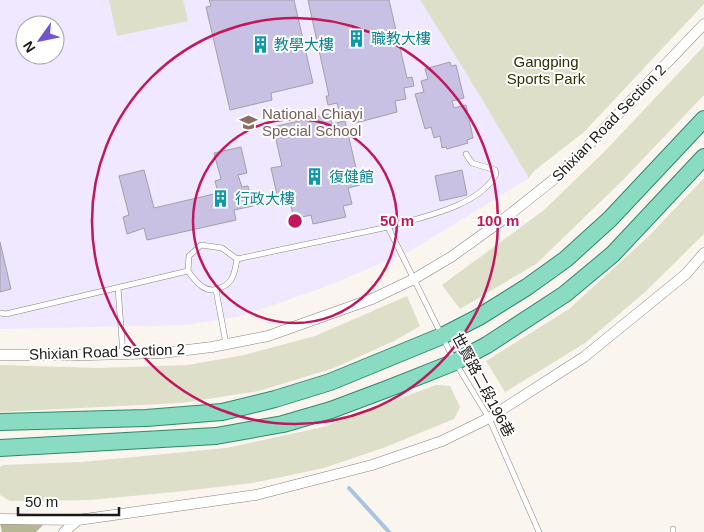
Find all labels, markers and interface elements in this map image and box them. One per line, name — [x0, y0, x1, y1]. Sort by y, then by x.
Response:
north arrow — [15, 15, 65, 65]
building icon: 職教大樓 — [347, 29, 367, 49]
place label: 職教大樓 — [371, 30, 431, 47]
building icon: 教學大樓 — [250, 35, 270, 55]
place label: 教學大樓 — [274, 36, 334, 53]
text: N — [20, 38, 39, 56]
park label: Gangping Sports Park — [507, 53, 586, 87]
street label: Shixian Road Section 2 — [548, 61, 669, 185]
place label: National Chiayi Special School — [262, 105, 363, 139]
school or university icon: National Chiayi Special School — [238, 113, 258, 133]
building icon: 復健館 — [305, 167, 325, 187]
place label: 復健館 — [329, 168, 374, 185]
building icon: 行政大樓 — [211, 189, 231, 209]
place label: 行政大樓 — [235, 190, 295, 207]
centre of rings — [286, 212, 304, 230]
text: 50 m — [380, 212, 414, 229]
text: 100 m — [477, 212, 519, 229]
street label: 世賢路二段196巷 — [449, 330, 518, 440]
street label: Shixian Road Section 2 — [29, 340, 185, 363]
scale bar — [18, 484, 119, 516]
text: 50 m — [25, 493, 58, 510]

